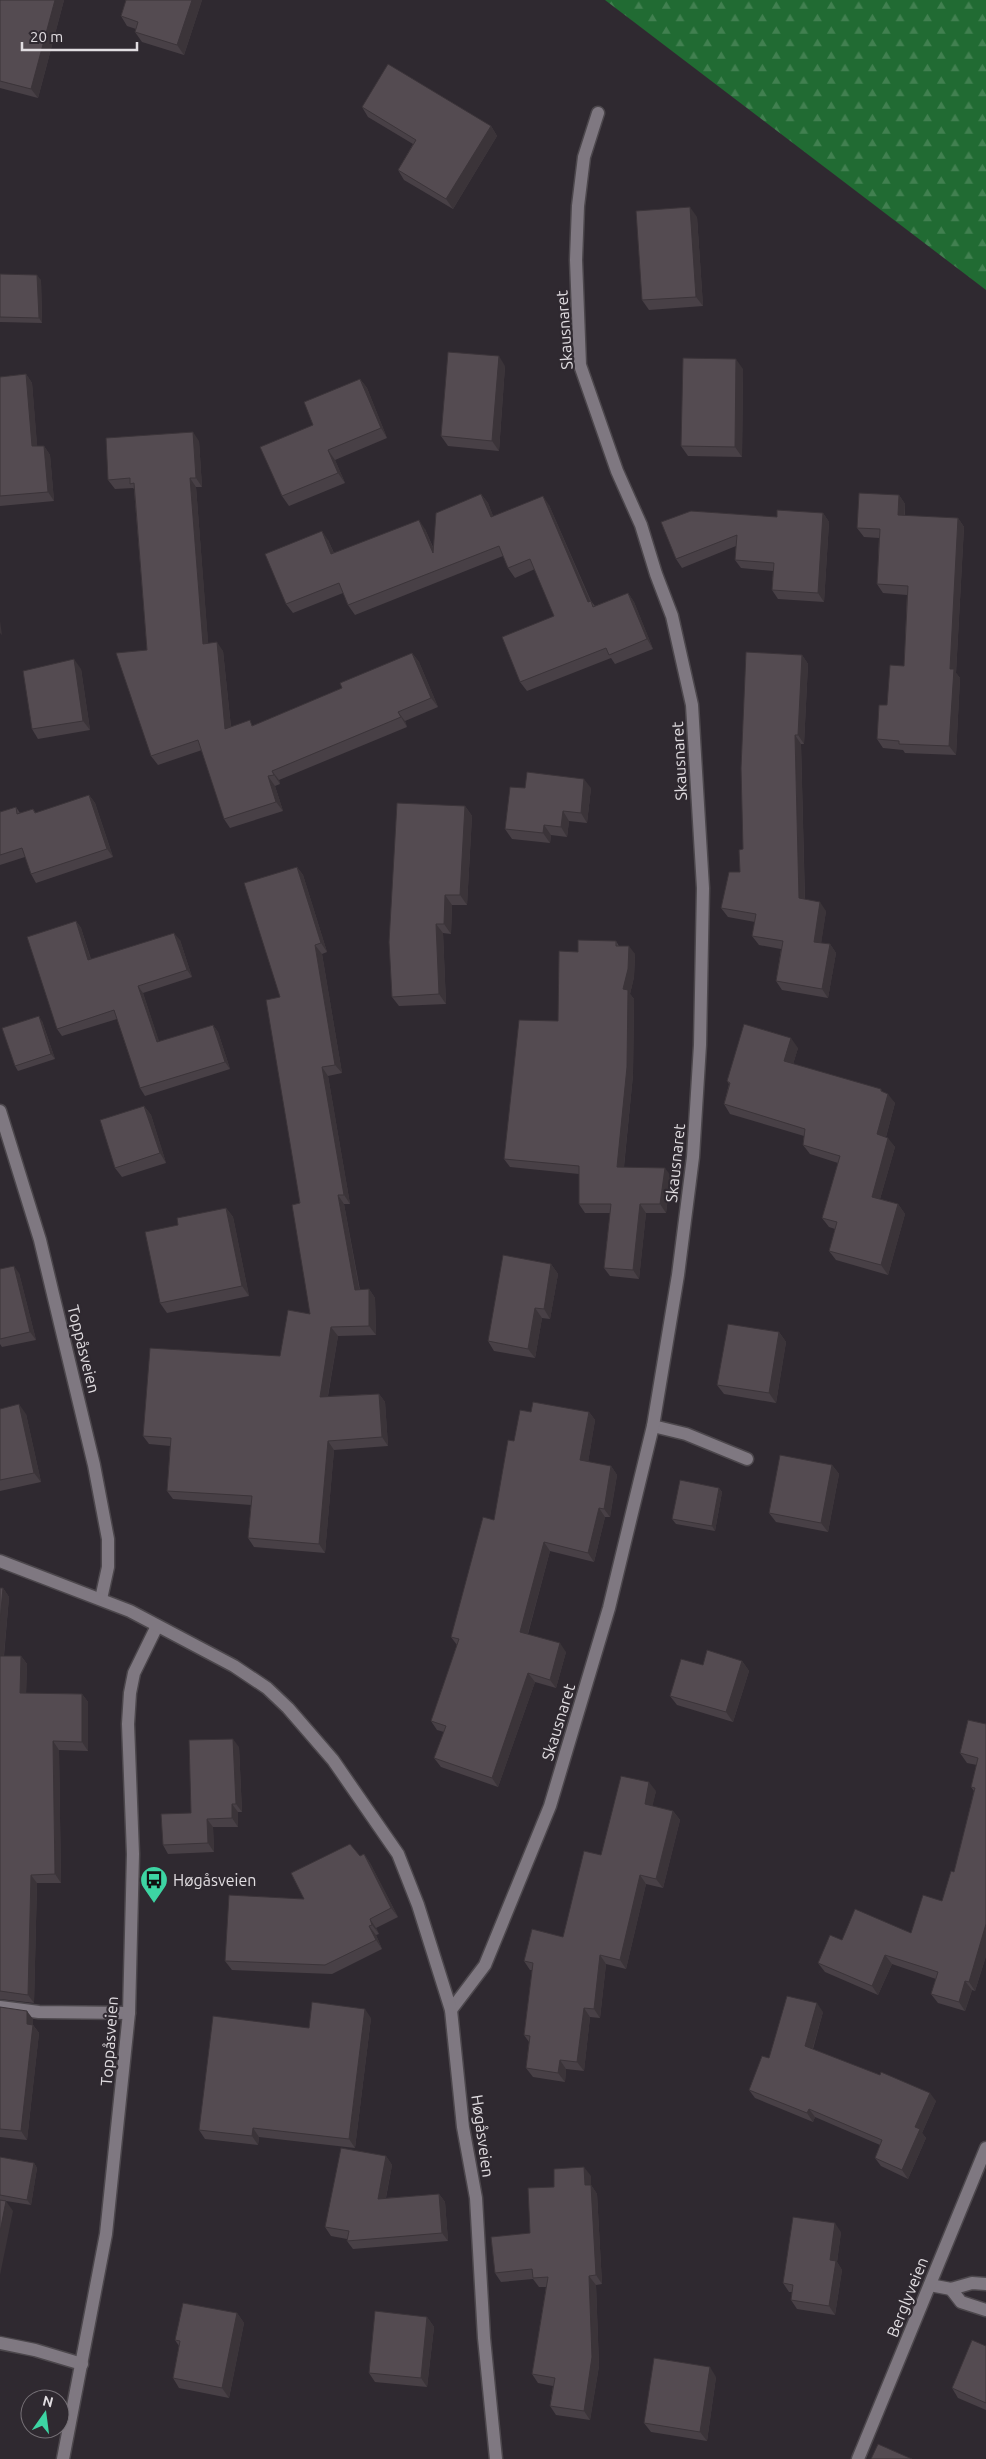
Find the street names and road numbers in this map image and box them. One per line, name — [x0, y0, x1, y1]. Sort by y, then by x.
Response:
street label: Skausnaret — [552, 289, 576, 370]
street label: Skausnaret — [668, 720, 690, 801]
street label: Skausnaret — [662, 1122, 688, 1203]
street label: Toppåsveien — [64, 1303, 104, 1395]
street label: Skausnaret — [538, 1681, 578, 1763]
street label: Toppåsveien — [97, 1996, 121, 2086]
street label: Høgåsveien — [468, 2093, 498, 2179]
street label: Berglyveien — [883, 2254, 931, 2340]

